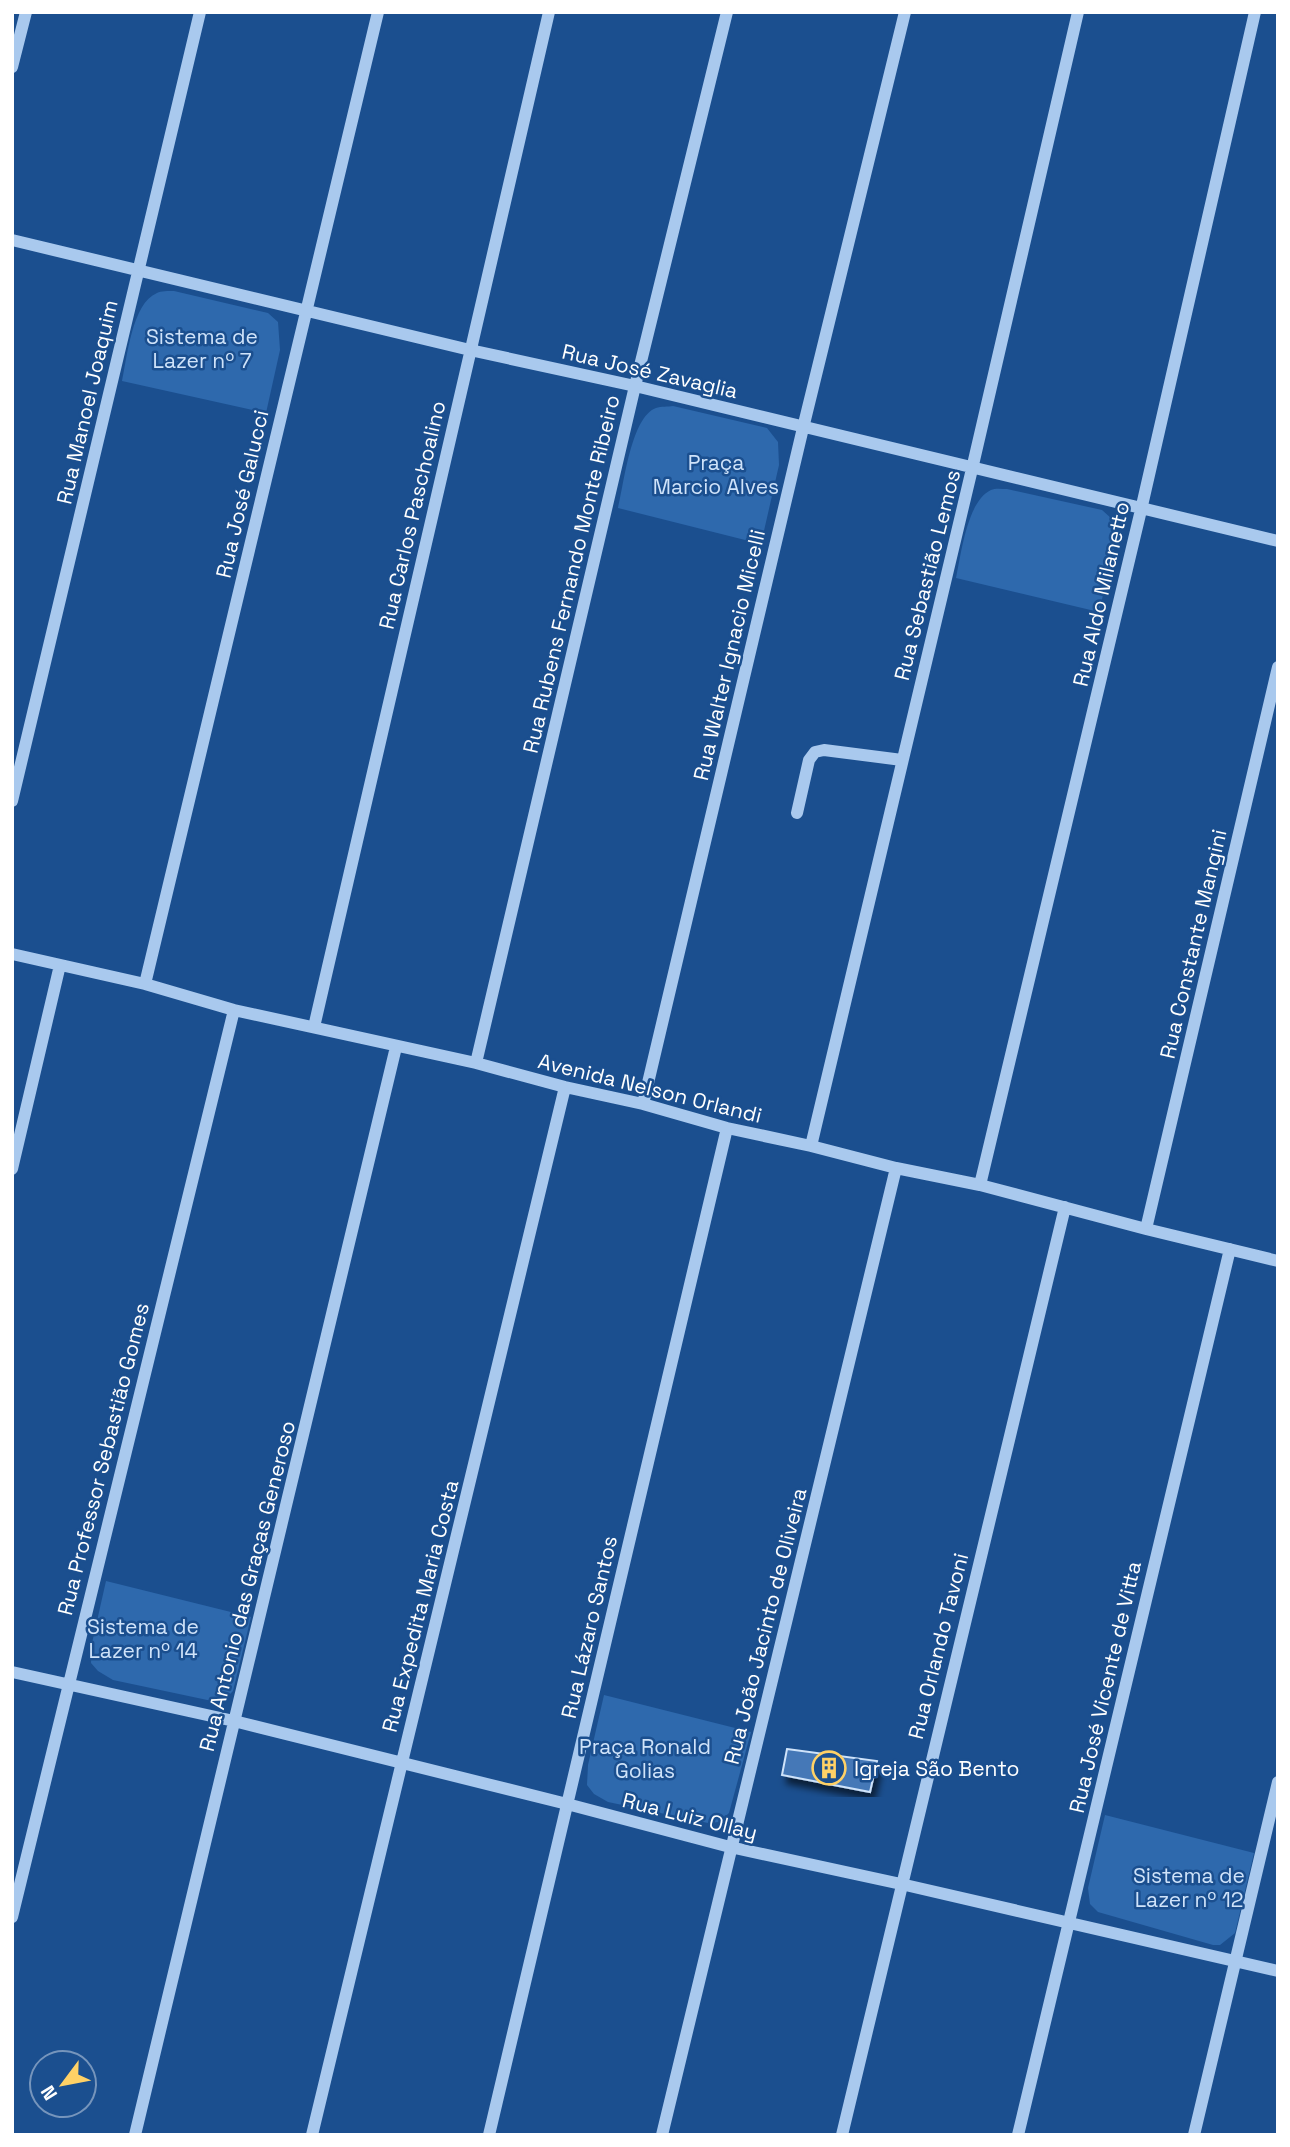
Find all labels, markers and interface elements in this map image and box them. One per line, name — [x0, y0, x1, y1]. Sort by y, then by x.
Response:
street label: Rua Manoel Joaquim — [50, 297, 124, 507]
park label: Sistema de Lazer nº 7 — [146, 323, 258, 374]
street label: Rua José Zavaglia — [559, 338, 741, 404]
street label: Rua Rubens Fernando Monte Ribeiro — [517, 392, 625, 756]
street label: Rua Carlos Paschoalino — [373, 398, 451, 632]
street label: Rua José Galucci — [210, 407, 274, 581]
park label: Praça Marcio Alves — [653, 449, 779, 500]
street label: Rua Sebastião Lemos — [888, 467, 966, 683]
street label: Rua Aldo Milanetto — [1067, 499, 1135, 689]
street label: Rua Walter Ignacio Micelli — [687, 527, 771, 783]
street label: Rua Constante Mangini — [1153, 827, 1233, 1061]
street label: Avenida Nelson Orlandi — [535, 1047, 765, 1129]
street label: Rua Professor Sebastião Gomes — [51, 1300, 155, 1618]
street label: Rua Antonio das Graças Generoso — [193, 1418, 301, 1754]
street label: Rua Expedita Maria Costa — [376, 1477, 464, 1735]
street label: Rua João Jacinto de Oliveira — [718, 1485, 812, 1767]
street label: Rua Lázaro Santos — [555, 1533, 623, 1721]
street label: Rua Orlando Tavoni — [902, 1550, 974, 1742]
street label: Rua José Vicente de Vitta — [1063, 1558, 1147, 1816]
park label: Sistema de Lazer nº 14 — [87, 1613, 199, 1664]
park label: Praça Ronald Golias — [579, 1733, 711, 1784]
building icon: Igreja São Bento — [810, 1749, 848, 1787]
place label: Igreja São Bento — [854, 1755, 1019, 1782]
street label: Rua Luiz Ollay — [620, 1786, 760, 1846]
park label: Sistema de Lazer nº 12 — [1133, 1862, 1245, 1913]
north arrow — [28, 2049, 98, 2119]
text: N — [35, 2081, 63, 2105]

